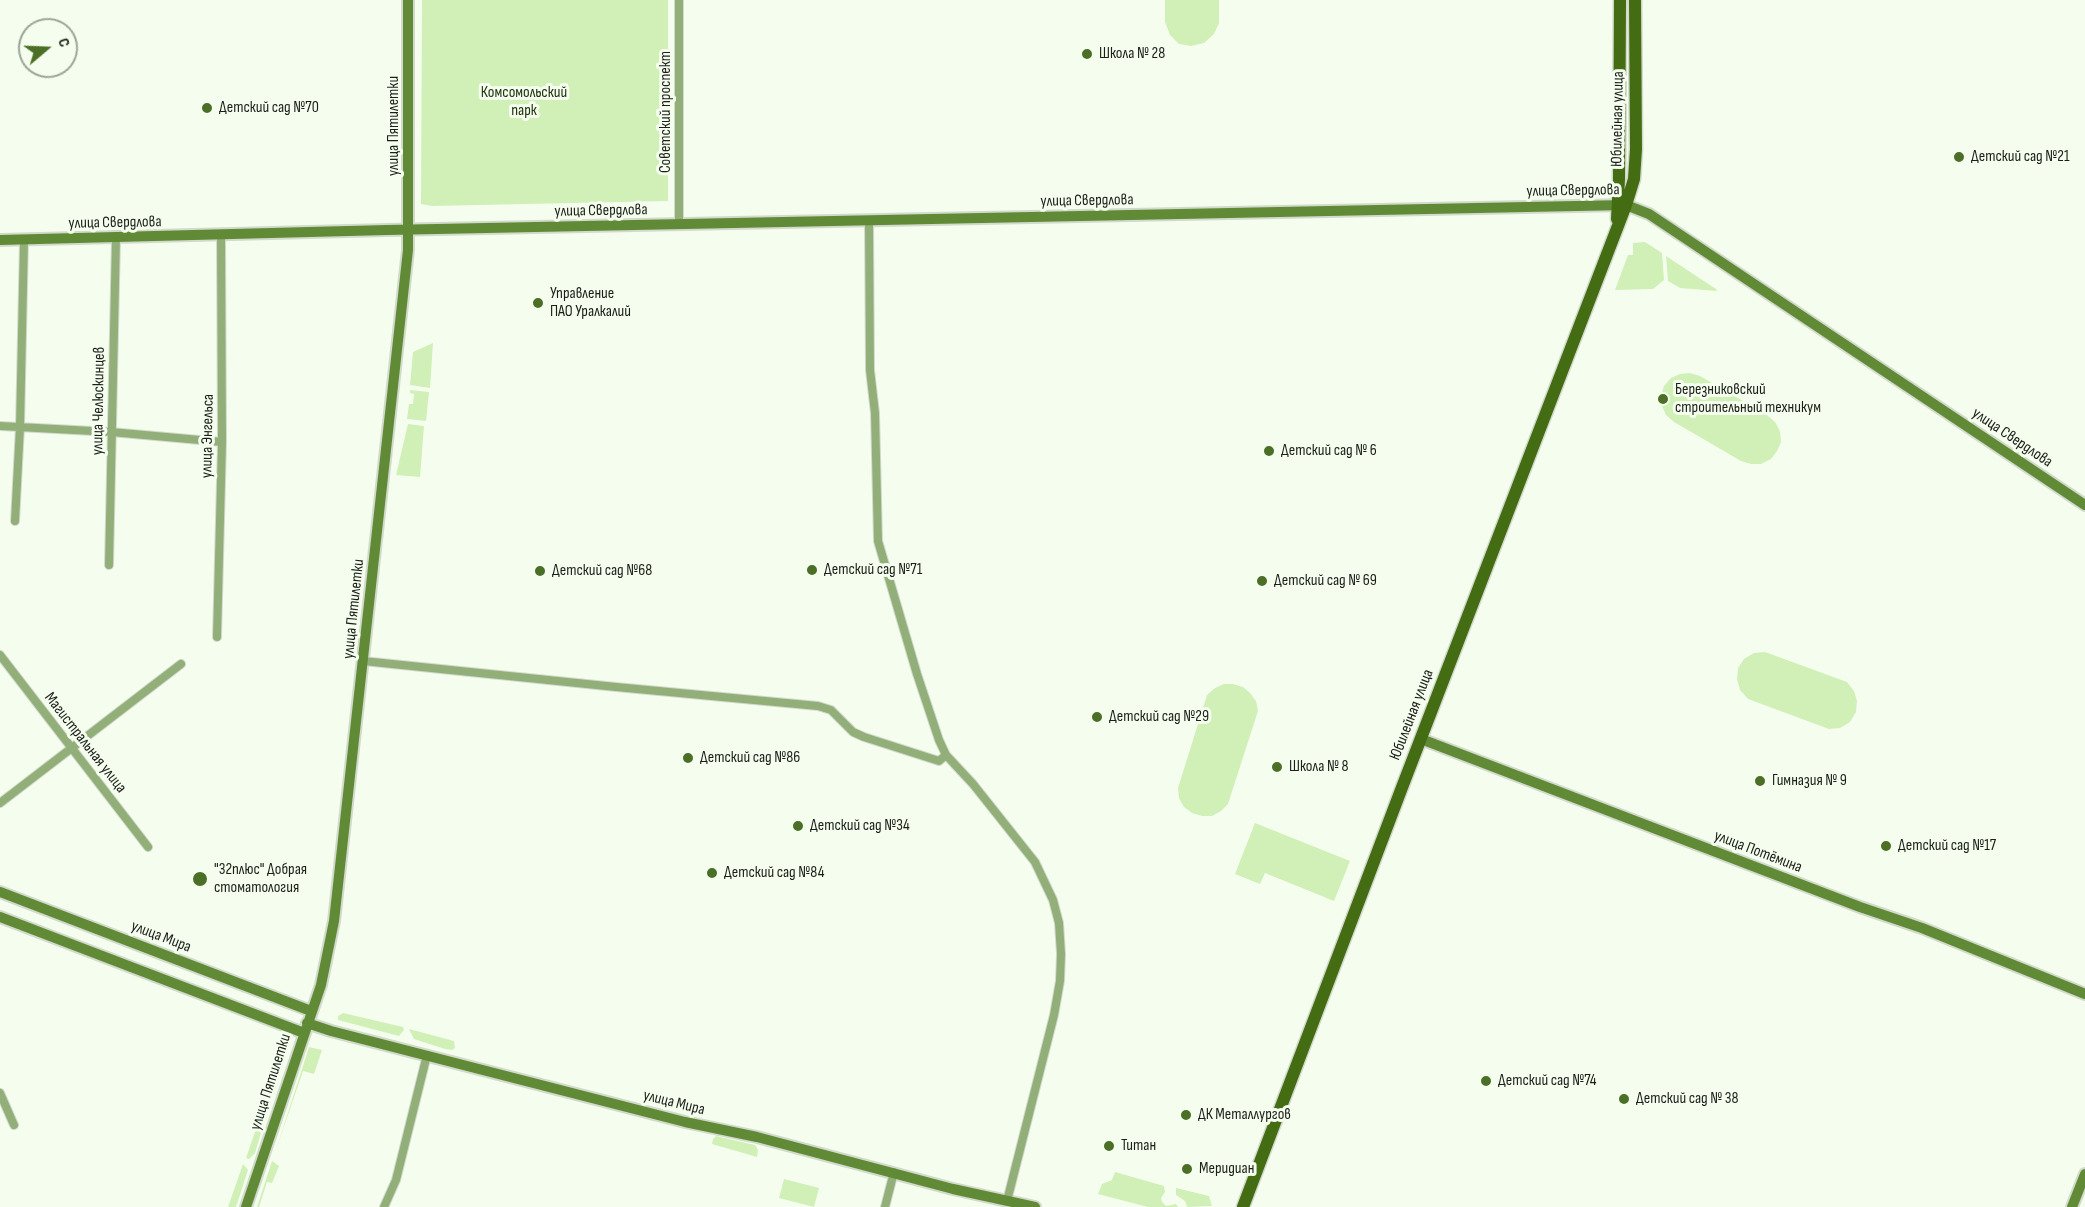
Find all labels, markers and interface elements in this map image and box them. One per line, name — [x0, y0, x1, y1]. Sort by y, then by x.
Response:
north arrow — [18, 18, 78, 78]
text: С — [53, 36, 74, 50]
place label: Школа № 28 — [1099, 44, 1165, 64]
marker: Школа № 28 — [1080, 47, 1094, 61]
street label: Советский проспект — [656, 51, 676, 173]
street label: Юбилейная улица — [1608, 71, 1628, 167]
street label: улица Пятилетки — [384, 76, 404, 176]
park label: Комсомольский парк — [481, 83, 567, 121]
place label: Детский сад №70 — [219, 98, 319, 118]
marker: Детский сад №70 — [200, 101, 214, 115]
place label: Детский сад №21 — [1971, 147, 2070, 167]
marker: Детский сад №21 — [1952, 150, 1966, 164]
street label: улица Свердлова — [1526, 181, 1620, 201]
street label: улица Свердлова — [1040, 191, 1134, 211]
street label: улица Свердлова — [554, 201, 648, 221]
street label: улица Свердлова — [68, 213, 162, 233]
place label: Управление ПАО Уралкалий — [550, 284, 631, 322]
marker: Управление ПАО Уралкалий — [531, 296, 545, 310]
street label: улица Челюскинцев — [88, 347, 110, 455]
place label: Березниковский строительный техникум — [1675, 380, 1821, 418]
marker: Березниковский строительный техникум — [1656, 392, 1670, 406]
street label: улица Энгельса — [198, 394, 218, 478]
street label: улица Свердлова — [1968, 404, 2056, 472]
place label: Детский сад № 6 — [1281, 441, 1377, 461]
marker: Детский сад № 6 — [1262, 444, 1276, 458]
street label: улица Пятилетки — [339, 558, 369, 660]
place label: Детский сад №71 — [824, 560, 922, 580]
place label: Детский сад №68 — [552, 561, 652, 581]
marker: Детский сад №71 — [805, 563, 819, 577]
marker: Детский сад №68 — [533, 564, 547, 578]
place label: Детский сад № 69 — [1274, 571, 1377, 591]
marker: Детский сад № 69 — [1255, 574, 1269, 588]
street label: Юбилейная улица — [1386, 667, 1438, 763]
street label: Магистральная улица — [40, 689, 130, 797]
place label: Детский сад №29 — [1109, 707, 1209, 727]
marker: Детский сад №29 — [1090, 710, 1104, 724]
place label: Детский сад №86 — [700, 748, 800, 768]
marker: Детский сад №86 — [681, 751, 695, 765]
place label: Школа № 8 — [1289, 757, 1349, 777]
marker: Школа № 8 — [1270, 760, 1284, 774]
place label: Гимназия № 9 — [1772, 771, 1847, 791]
marker: Гимназия № 9 — [1753, 774, 1767, 788]
place label: Детский сад №34 — [810, 816, 910, 836]
marker: Детский сад №34 — [791, 819, 805, 833]
street label: улица Потёмина — [1711, 826, 1805, 878]
place label: Детский сад №17 — [1898, 836, 1996, 856]
marker: Детский сад №17 — [1879, 839, 1893, 853]
place label: "32плюс" Добрая стоматология — [214, 860, 307, 898]
place label: Детский сад №84 — [724, 863, 824, 883]
marker: Детский сад №84 — [705, 866, 719, 880]
marker: "32плюс" Добрая стоматология — [191, 870, 209, 888]
street label: улица Мира — [128, 917, 194, 957]
street label: улица Пятилетки — [246, 1031, 296, 1133]
place label: Детский сад №74 — [1498, 1071, 1597, 1091]
marker: Детский сад №74 — [1479, 1074, 1493, 1088]
street label: улица Мира — [641, 1086, 707, 1120]
place label: Детский сад № 38 — [1636, 1089, 1739, 1109]
marker: Детский сад № 38 — [1617, 1092, 1631, 1106]
place label: ДК Металлургов — [1198, 1105, 1291, 1125]
marker: ДК Металлургов — [1179, 1108, 1193, 1122]
place label: Титан — [1121, 1136, 1156, 1156]
marker: Титан — [1102, 1139, 1116, 1153]
place label: Меридиан — [1199, 1159, 1254, 1179]
marker: Меридиан — [1180, 1162, 1194, 1176]

